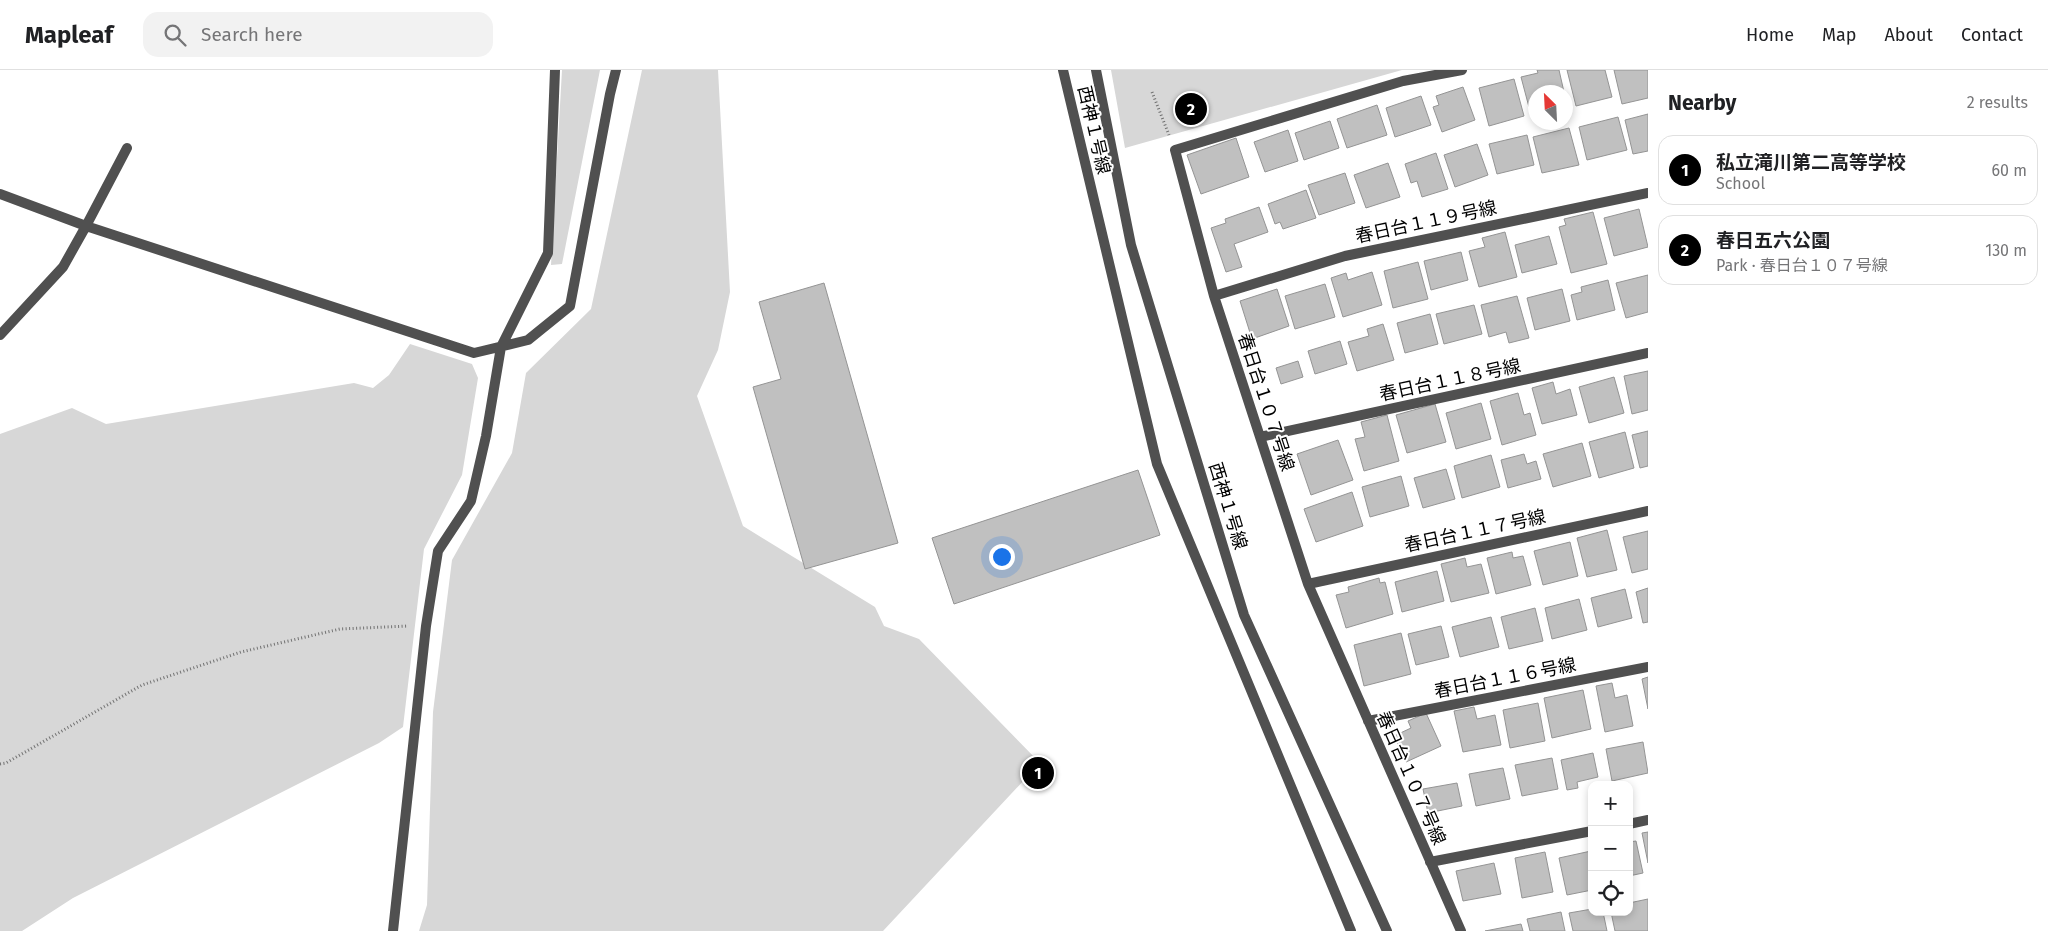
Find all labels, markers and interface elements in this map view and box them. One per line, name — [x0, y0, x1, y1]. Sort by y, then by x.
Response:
search box — [143, 12, 493, 57]
text: Mapleaf — [25, 21, 113, 49]
icon: search — [161, 21, 189, 49]
text: Search here — [201, 23, 303, 46]
text: Home — [1746, 24, 1794, 46]
text: Map — [1822, 24, 1856, 46]
text: About — [1884, 24, 1933, 46]
text: Contact — [1961, 24, 2023, 46]
street label: 西神１号線 — [1073, 84, 1115, 176]
north arrow — [1528, 85, 1573, 130]
pin: 2 — [1175, 90, 1207, 128]
text: Nearby — [1668, 90, 1736, 116]
text: 2 results — [1967, 93, 2028, 112]
text: 私立滝川第二高等学校 — [1716, 151, 1906, 174]
text: 1 — [1681, 161, 1689, 180]
text: 60 m — [1992, 161, 2027, 180]
text: School — [1716, 174, 1765, 193]
street label: 春日台１１９号線 — [1353, 196, 1499, 248]
text: 春日五六公園 — [1716, 229, 1830, 252]
text: 2 — [1681, 241, 1689, 260]
text: 130 m — [1985, 241, 2027, 260]
text: Park · 春日台１０７号線 — [1716, 256, 1888, 275]
street label: 春日台１０７号線 — [1233, 330, 1299, 474]
street label: 春日台１１８号線 — [1377, 354, 1523, 406]
street label: 西神１号線 — [1204, 460, 1252, 552]
street label: 春日台１１７号線 — [1402, 505, 1548, 557]
your location — [989, 544, 1015, 570]
street label: 春日台１１６号線 — [1432, 653, 1578, 703]
street label: 春日台１０７号線 — [1372, 708, 1450, 848]
pin: 1 — [1022, 754, 1054, 792]
map controls — [1588, 781, 1633, 916]
button: + — [1588, 781, 1633, 826]
button: − — [1588, 826, 1633, 871]
button: locate — [1588, 871, 1633, 916]

